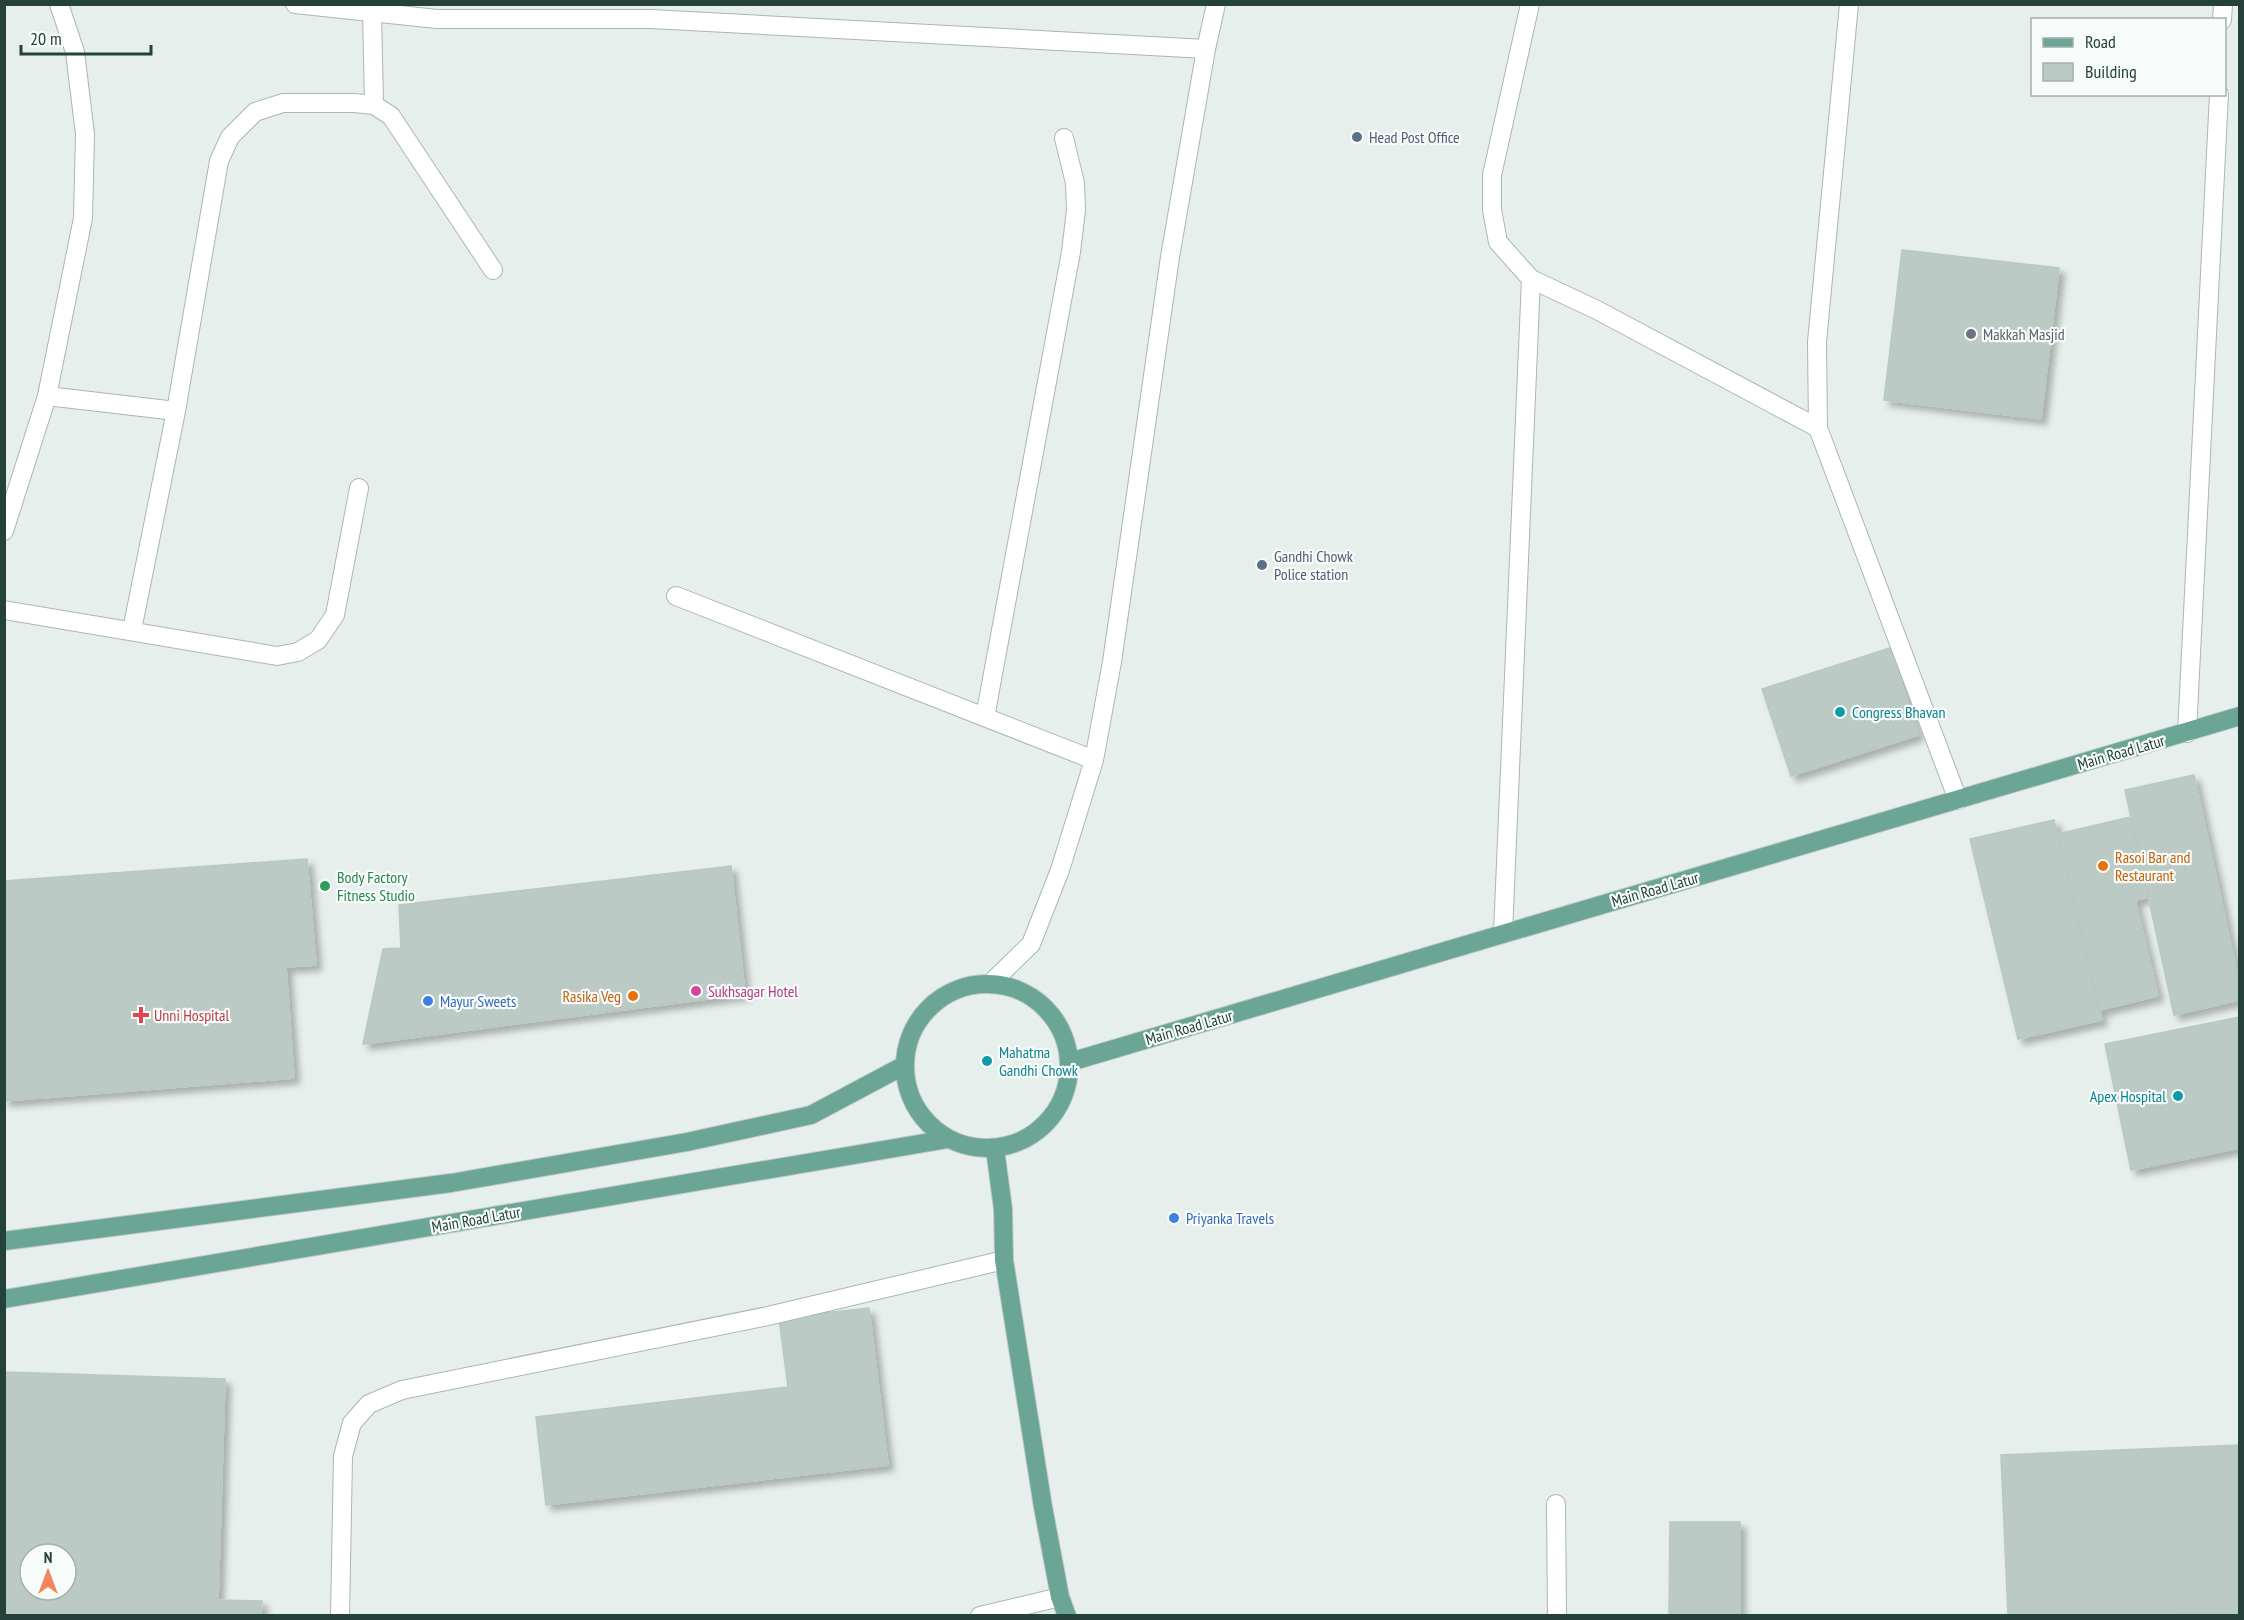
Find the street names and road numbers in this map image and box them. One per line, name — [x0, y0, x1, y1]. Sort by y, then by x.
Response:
street label: Main Road Latur — [2075, 730, 2167, 774]
street label: Main Road Latur — [1609, 867, 1701, 911]
street label: Main Road Latur — [1143, 1005, 1235, 1049]
street label: Main Road Latur — [430, 1201, 523, 1237]

